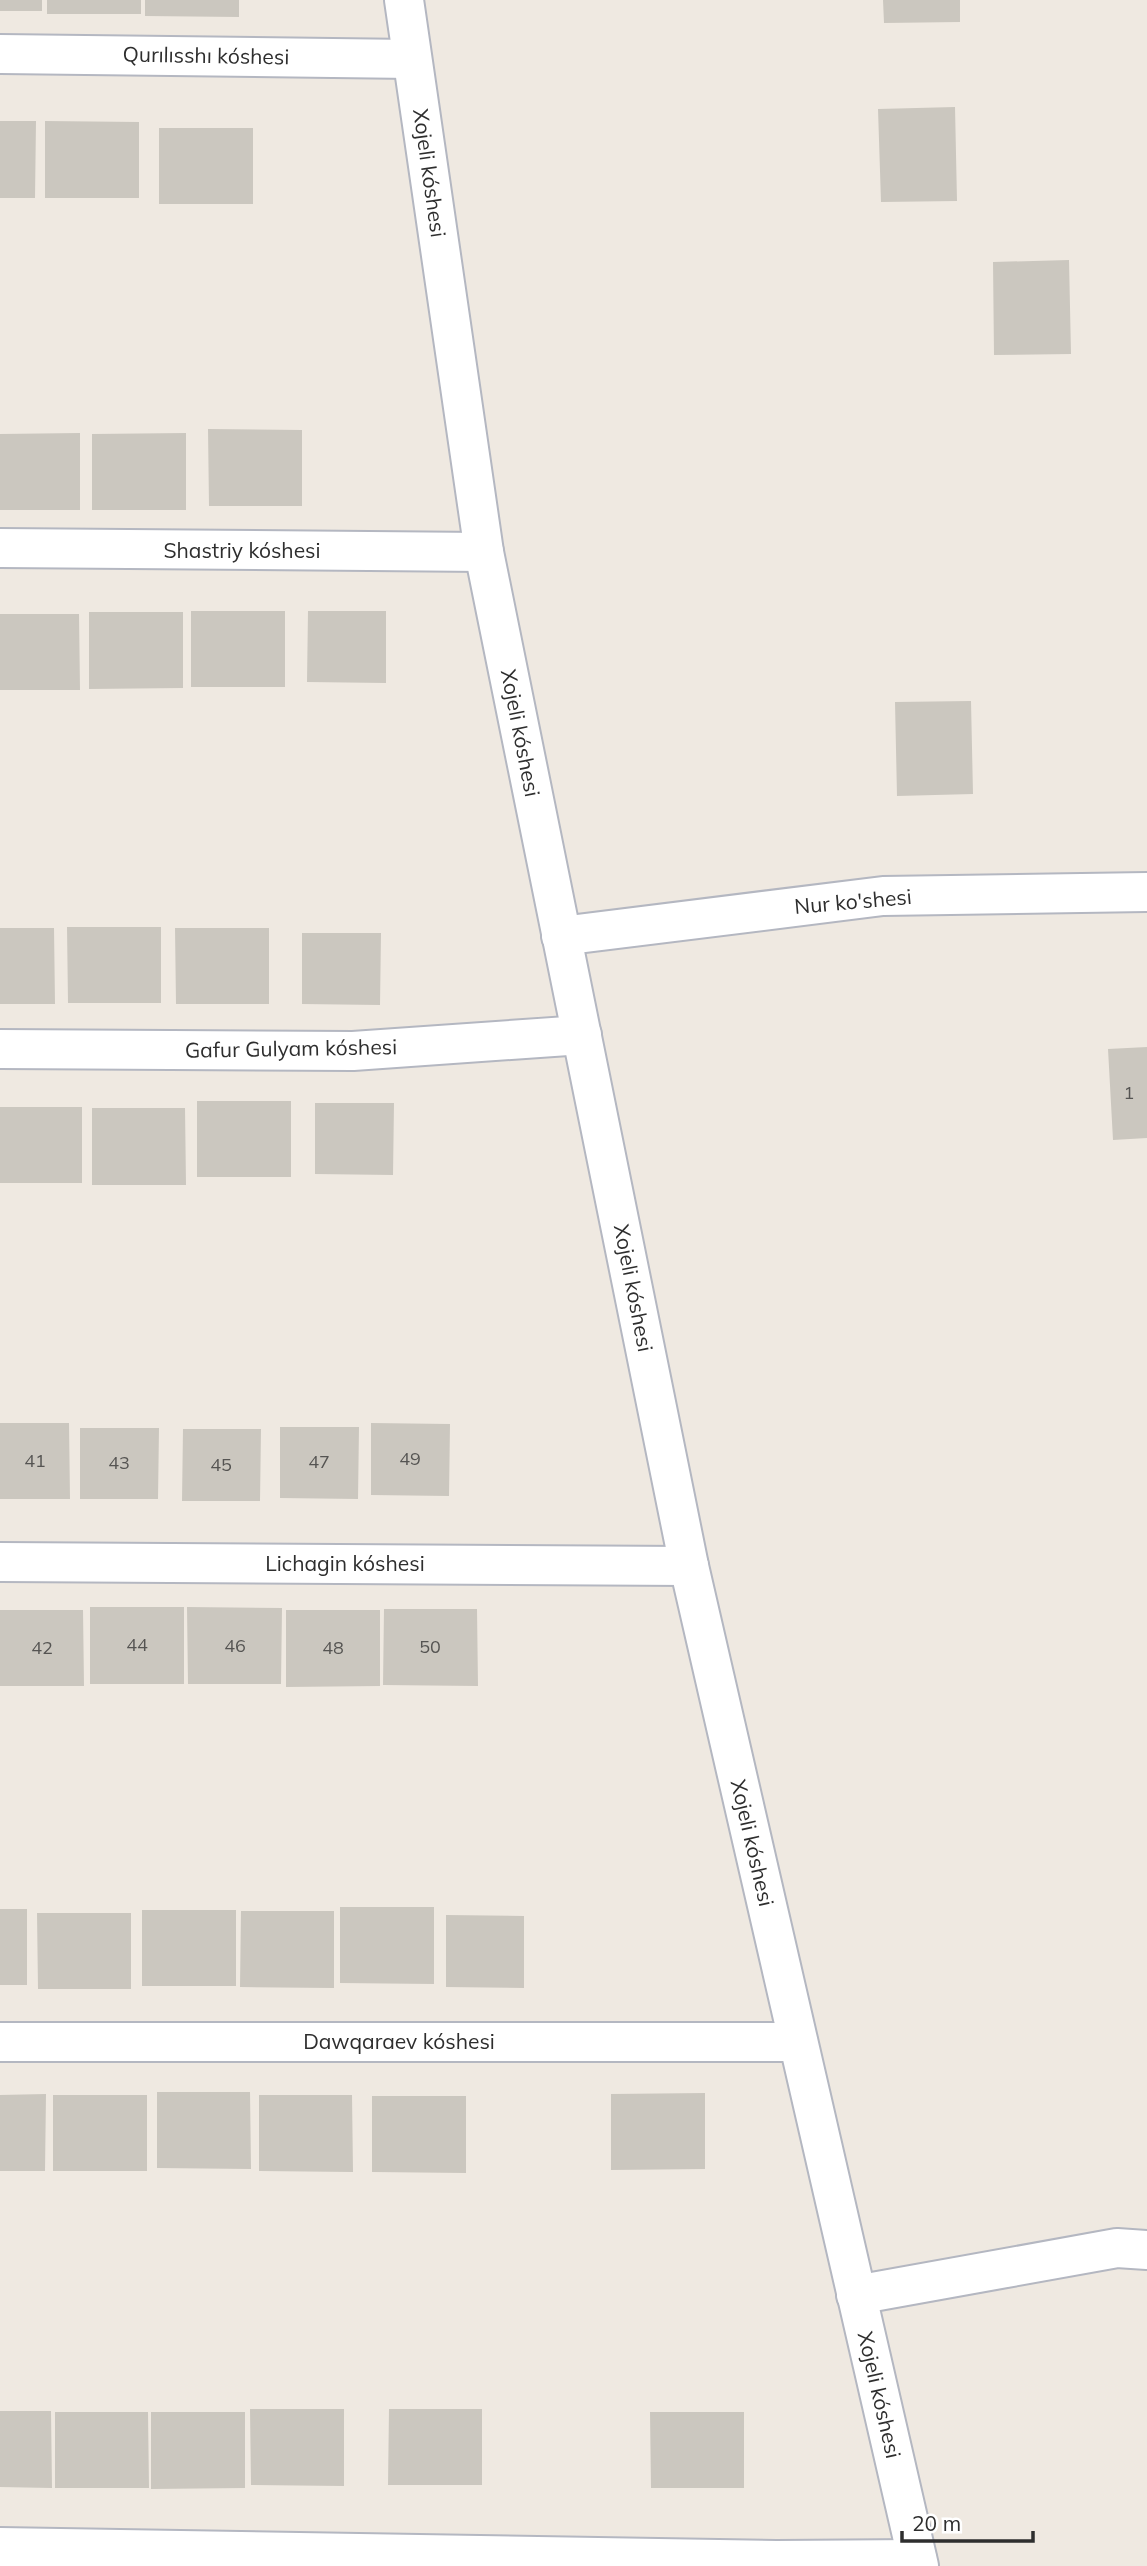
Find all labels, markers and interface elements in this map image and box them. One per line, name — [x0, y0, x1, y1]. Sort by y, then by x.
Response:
street label: Qurılısshı kóshesi — [122, 41, 290, 69]
street label: Xojeli kóshesi — [408, 107, 452, 239]
street label: Shastriy kóshesi — [163, 537, 321, 563]
street label: Xojeli kóshesi — [496, 667, 546, 799]
street label: Nur ko'shesi — [793, 883, 913, 919]
street label: Gafur Gulyam kóshesi — [185, 1033, 397, 1063]
house number: 1 — [1124, 1081, 1134, 1104]
street label: Xojeli kóshesi — [609, 1222, 659, 1354]
house number: 49 — [399, 1447, 421, 1470]
house number: 41 — [24, 1449, 46, 1472]
house number: 47 — [308, 1450, 330, 1473]
house number: 43 — [108, 1451, 130, 1474]
house number: 45 — [210, 1453, 232, 1476]
street label: Lichagin kóshesi — [265, 1550, 425, 1576]
house number: 44 — [126, 1633, 148, 1656]
house number: 46 — [224, 1634, 246, 1657]
house number: 50 — [419, 1635, 441, 1658]
house number: 42 — [31, 1636, 53, 1659]
house number: 48 — [322, 1636, 344, 1659]
street label: Xojeli kóshesi — [726, 1777, 780, 1909]
street label: Dawqaraev kóshesi — [303, 2028, 495, 2054]
street label: Xojeli kóshesi — [853, 2329, 907, 2461]
scale bar — [902, 2500, 1033, 2544]
text: 20 m — [912, 2510, 961, 2536]

